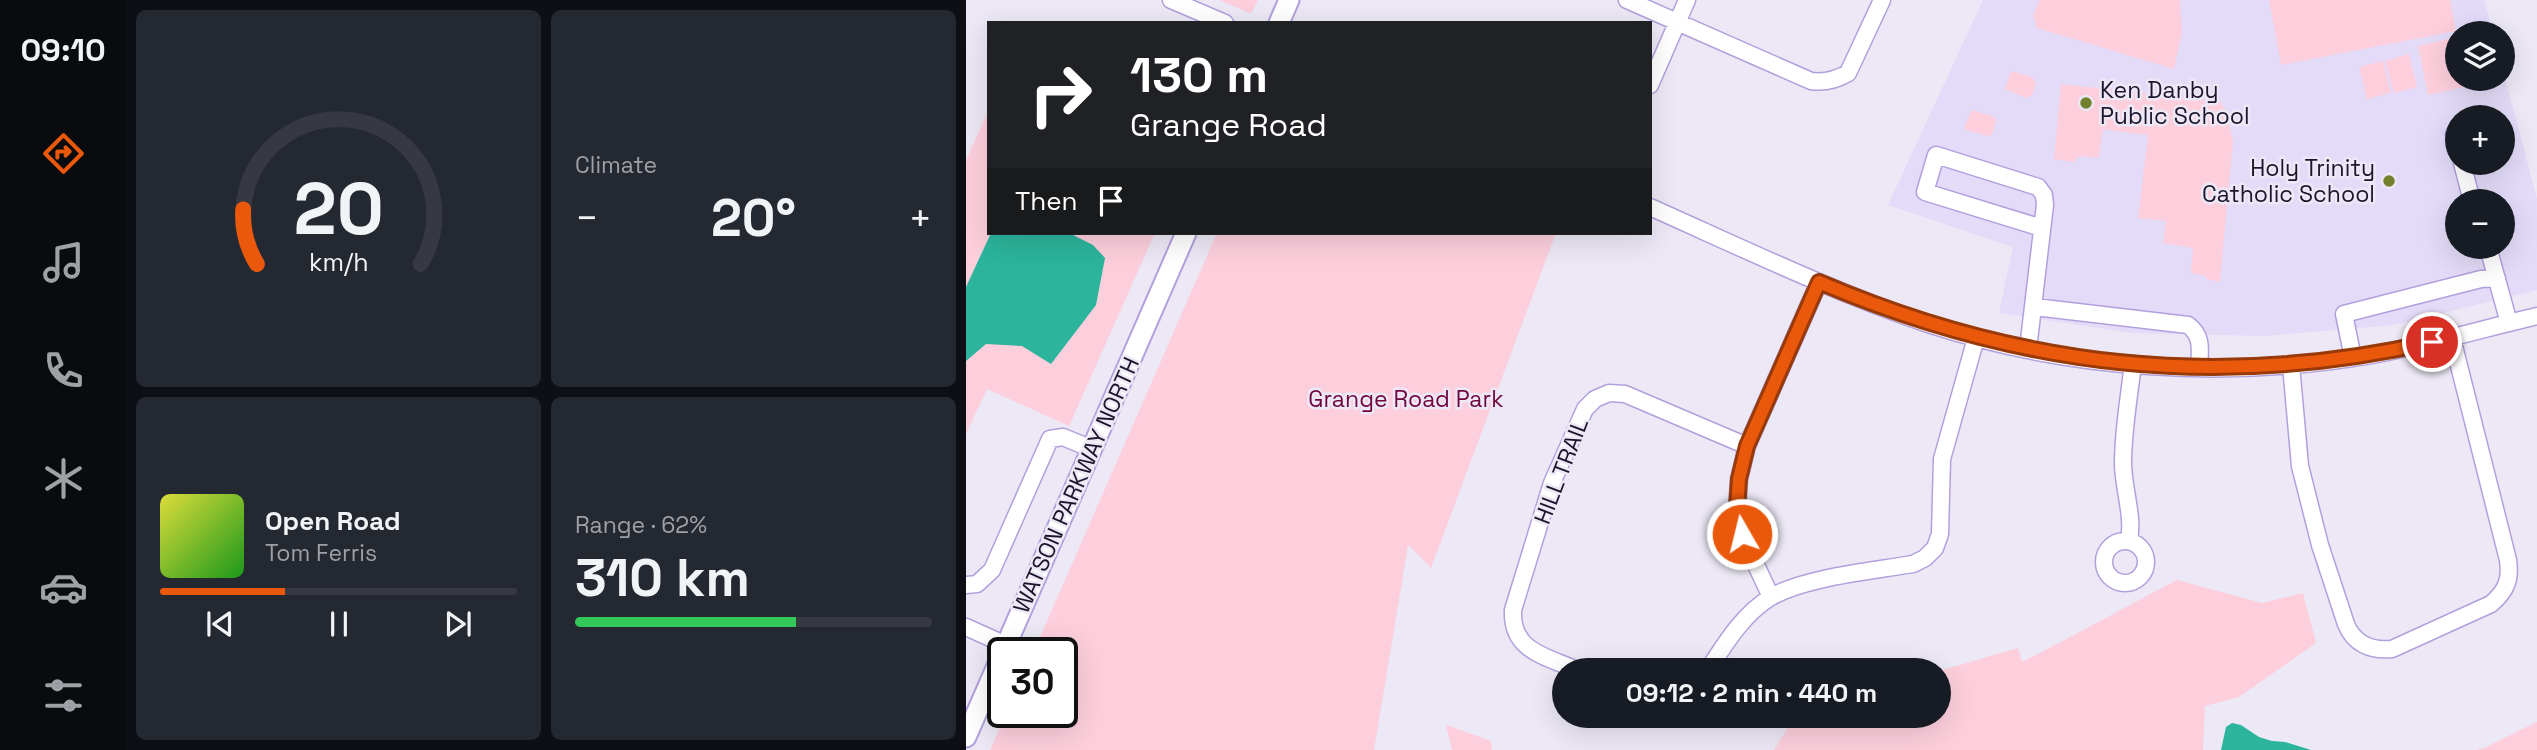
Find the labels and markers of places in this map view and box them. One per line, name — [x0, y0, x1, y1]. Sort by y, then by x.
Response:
place label: Ken Danby Public School — [2100, 75, 2250, 131]
marker: Ken Danby Public School — [2078, 95, 2094, 111]
place label: Holy Trinity Catholic School — [2202, 153, 2375, 209]
marker: Holy Trinity Catholic School — [2381, 173, 2397, 189]
pin — [2402, 312, 2462, 372]

